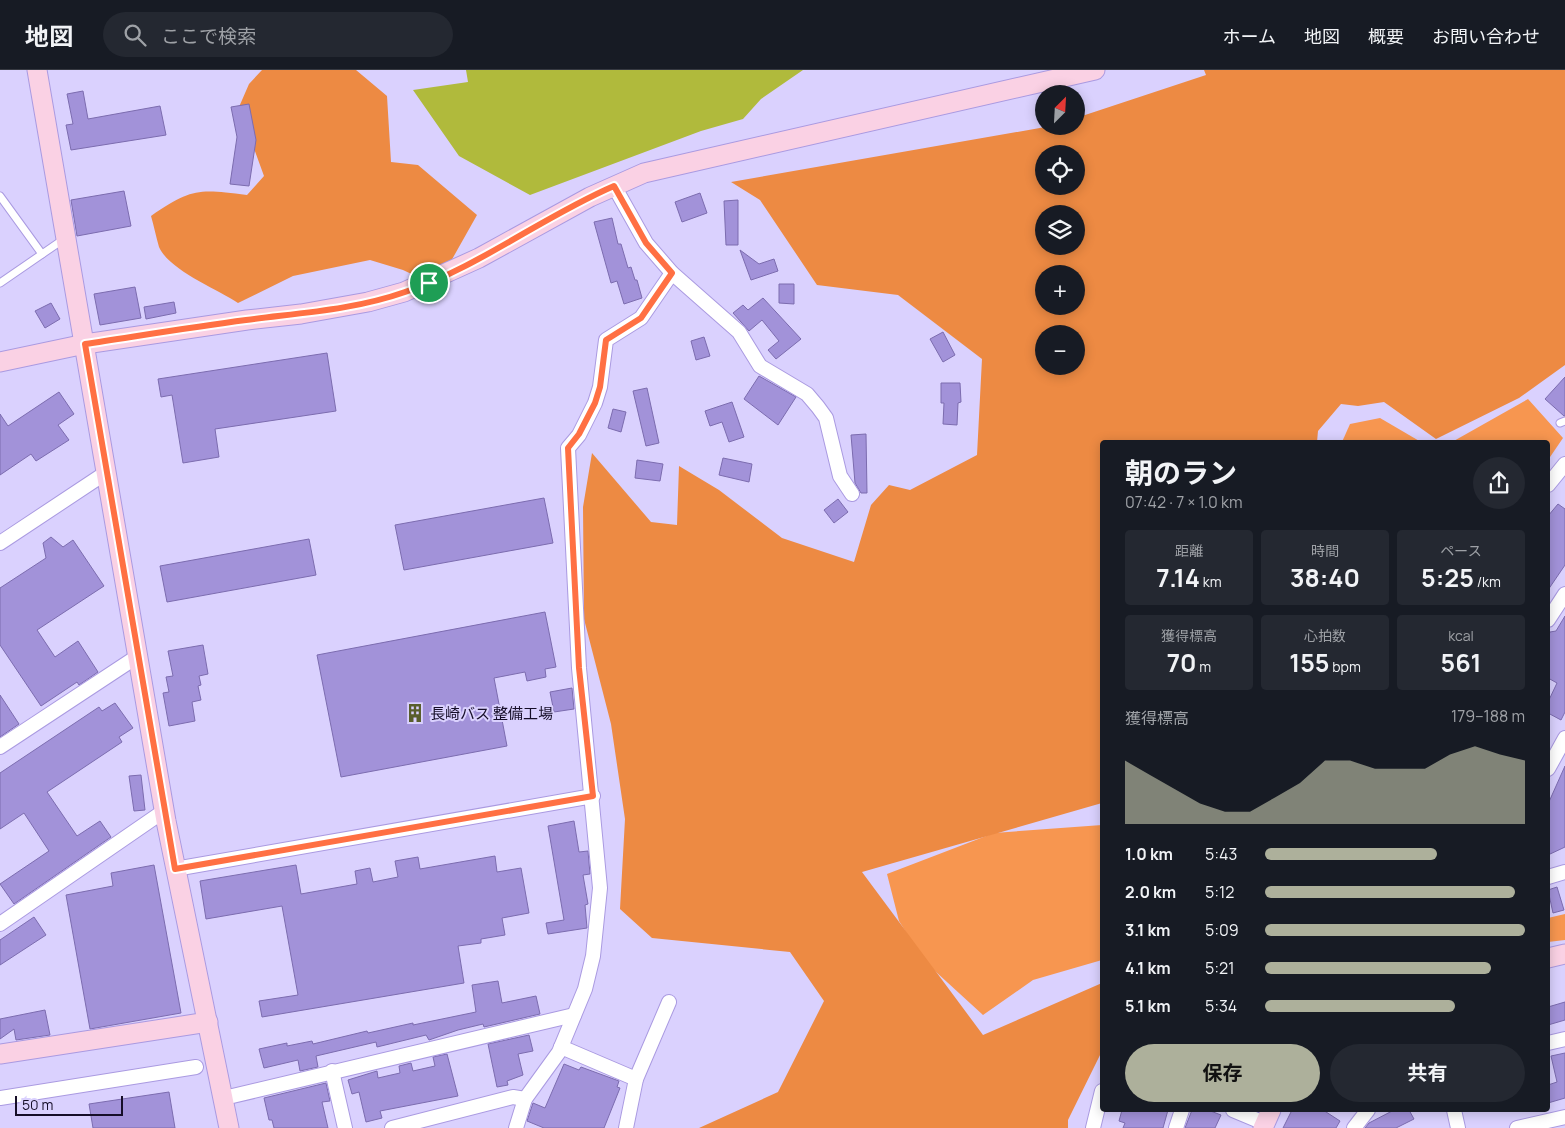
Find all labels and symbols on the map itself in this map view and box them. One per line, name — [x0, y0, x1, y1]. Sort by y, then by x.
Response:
north arrow — [1035, 85, 1085, 135]
pin — [408, 262, 450, 304]
building icon: 長崎バス 整備工場 — [404, 702, 426, 724]
place label: 長崎バス 整備工場 — [430, 703, 553, 724]
scale bar — [15, 1093, 122, 1116]

